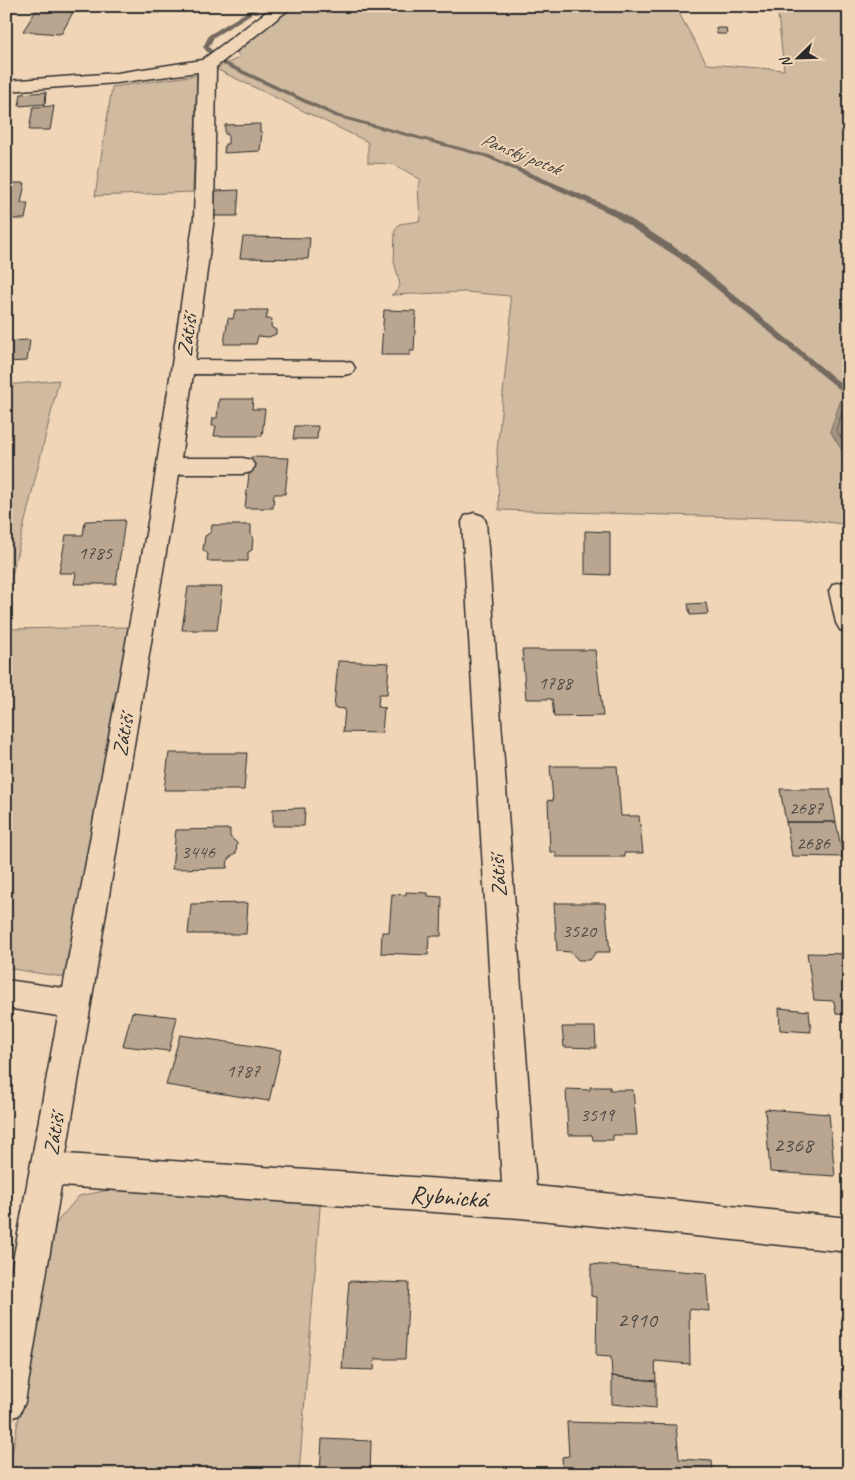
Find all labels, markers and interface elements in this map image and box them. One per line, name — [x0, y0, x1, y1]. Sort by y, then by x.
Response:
north arrow — [772, 32, 822, 82]
text: N — [776, 53, 796, 70]
water label: Panský potok — [478, 127, 567, 182]
street label: Zátiší — [171, 308, 203, 358]
house number: 1785 — [78, 541, 114, 565]
house number: 1788 — [538, 671, 575, 695]
street label: Zátiší — [107, 708, 140, 758]
house number: 2687 — [789, 796, 825, 820]
house number: 2686 — [796, 831, 832, 855]
house number: 3446 — [181, 840, 217, 864]
street label: Zátiší — [483, 850, 512, 898]
house number: 3520 — [562, 919, 598, 943]
house number: 1787 — [226, 1059, 262, 1083]
house number: 3519 — [580, 1103, 616, 1127]
street label: Zátiší — [38, 1107, 71, 1157]
house number: 2368 — [773, 1131, 815, 1159]
street label: Rybnická — [409, 1178, 491, 1216]
house number: 2910 — [617, 1306, 659, 1334]

